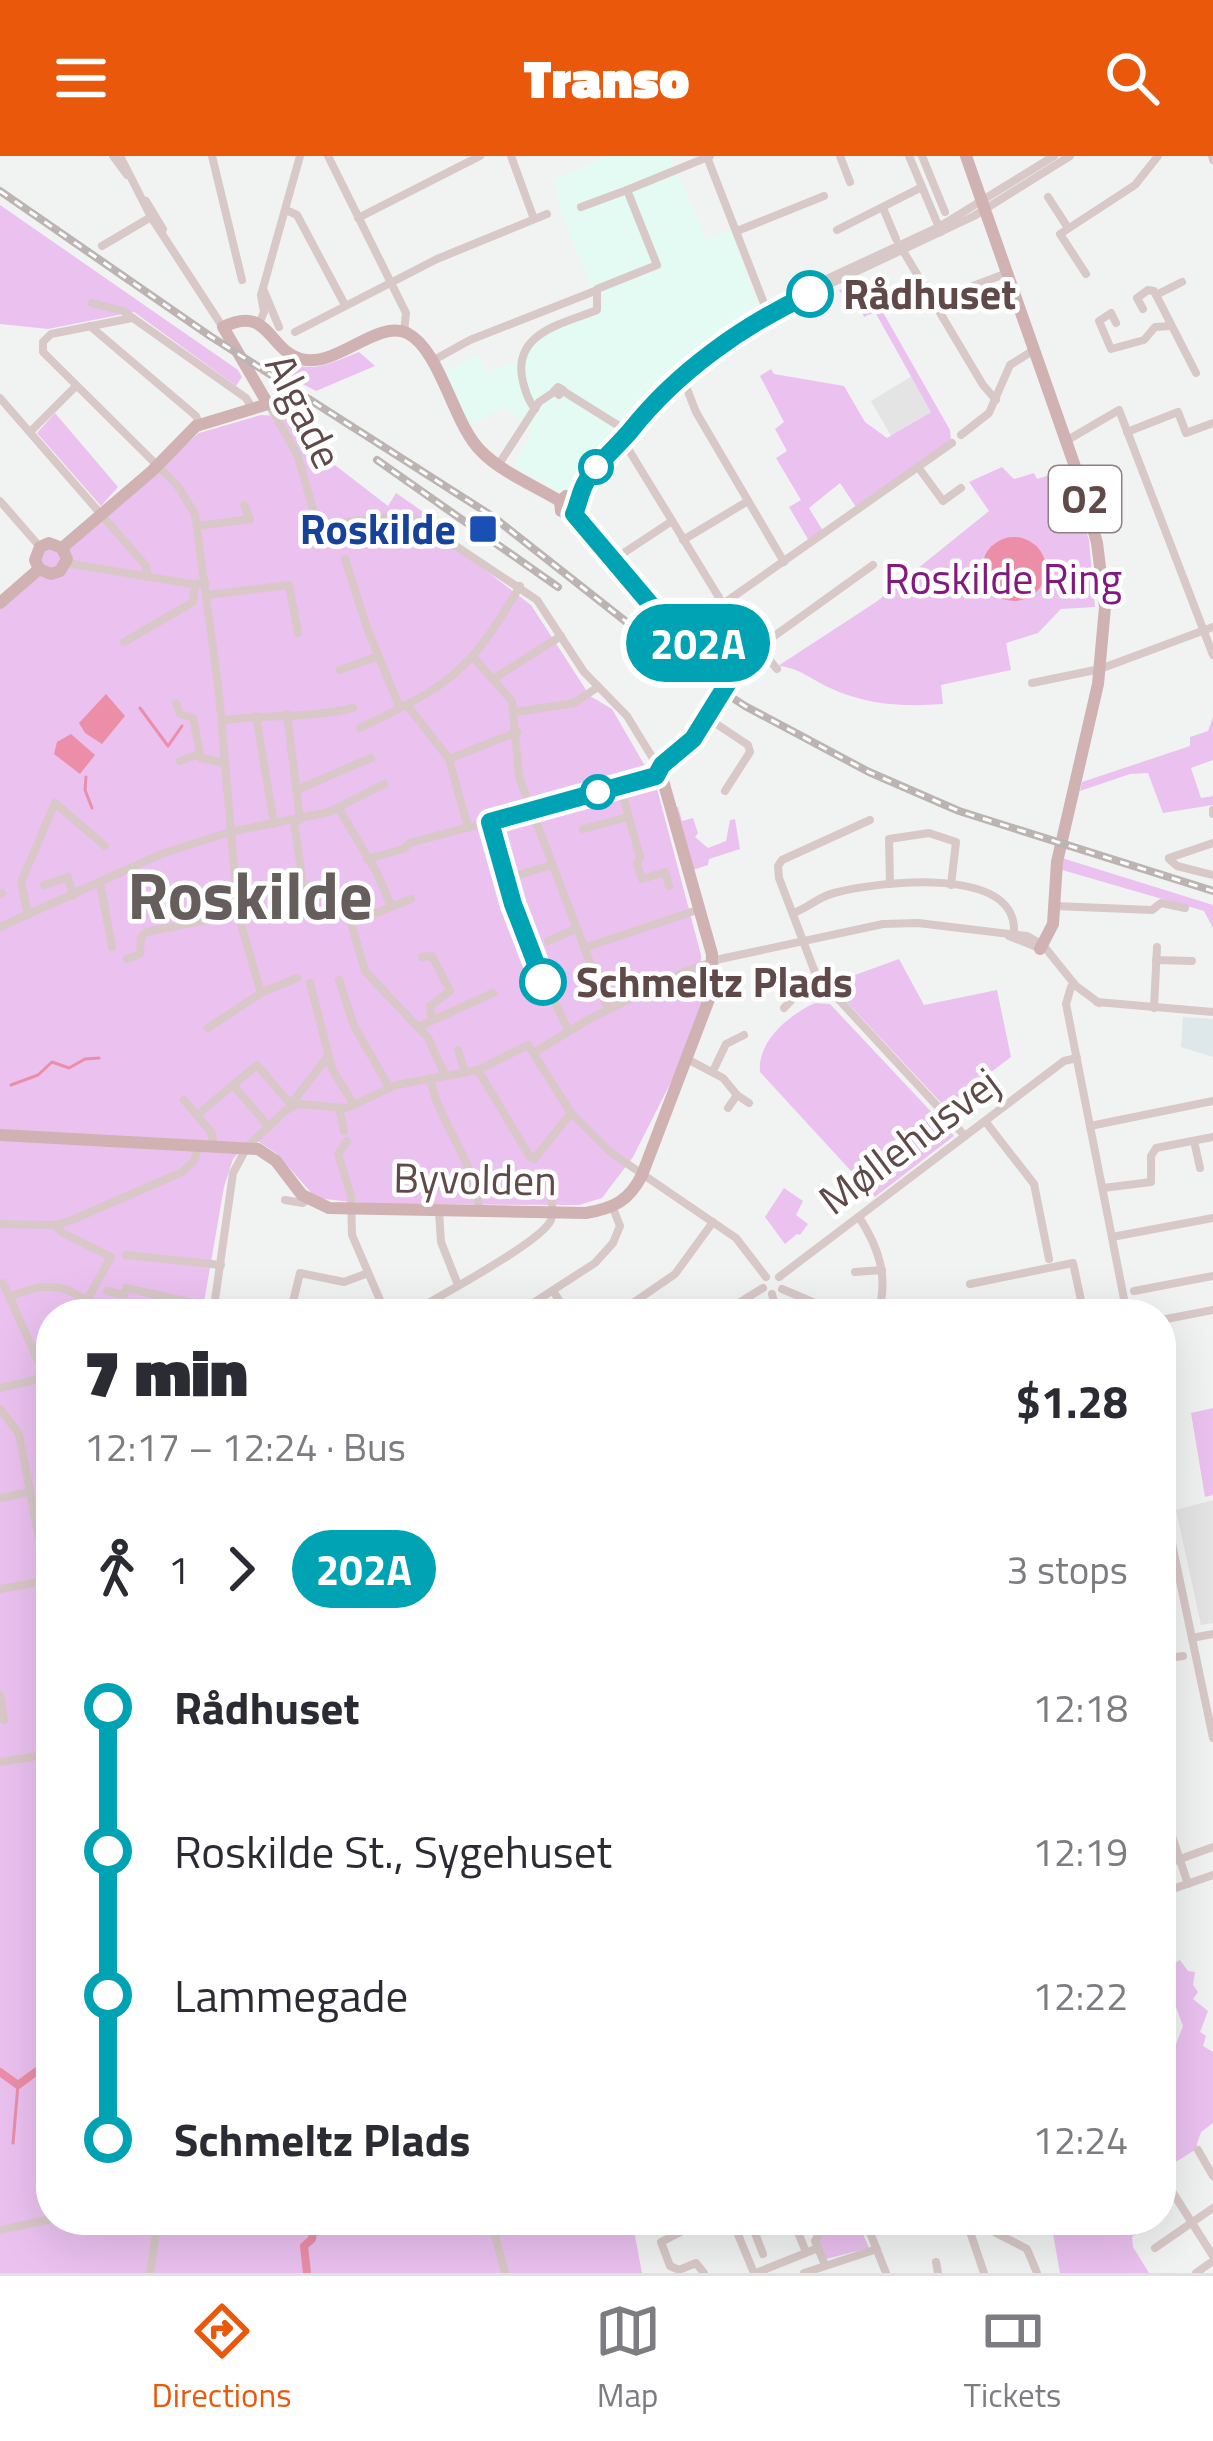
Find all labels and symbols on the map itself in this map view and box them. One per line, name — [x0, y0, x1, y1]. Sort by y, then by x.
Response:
place label: Rådhuset — [843, 261, 1016, 325]
marker: Rådhuset — [788, 272, 832, 316]
street label: Algade — [250, 342, 360, 479]
unlabelled marker — [580, 451, 612, 483]
road number: O2 — [1049, 466, 1121, 532]
place label: Roskilde — [300, 496, 456, 560]
marker: Roskilde — [467, 513, 499, 545]
park label: Roskilde Ring — [884, 546, 1122, 610]
line badge: 202A — [614, 604, 782, 682]
unlabelled marker — [582, 776, 614, 808]
district label: Roskilde — [127, 844, 373, 945]
place label: Schmeltz Plads — [576, 949, 853, 1013]
marker: Schmeltz Plads — [521, 960, 565, 1004]
street label: Møllehusvej — [804, 1051, 1012, 1230]
street label: Byvolden — [393, 1145, 557, 1211]

